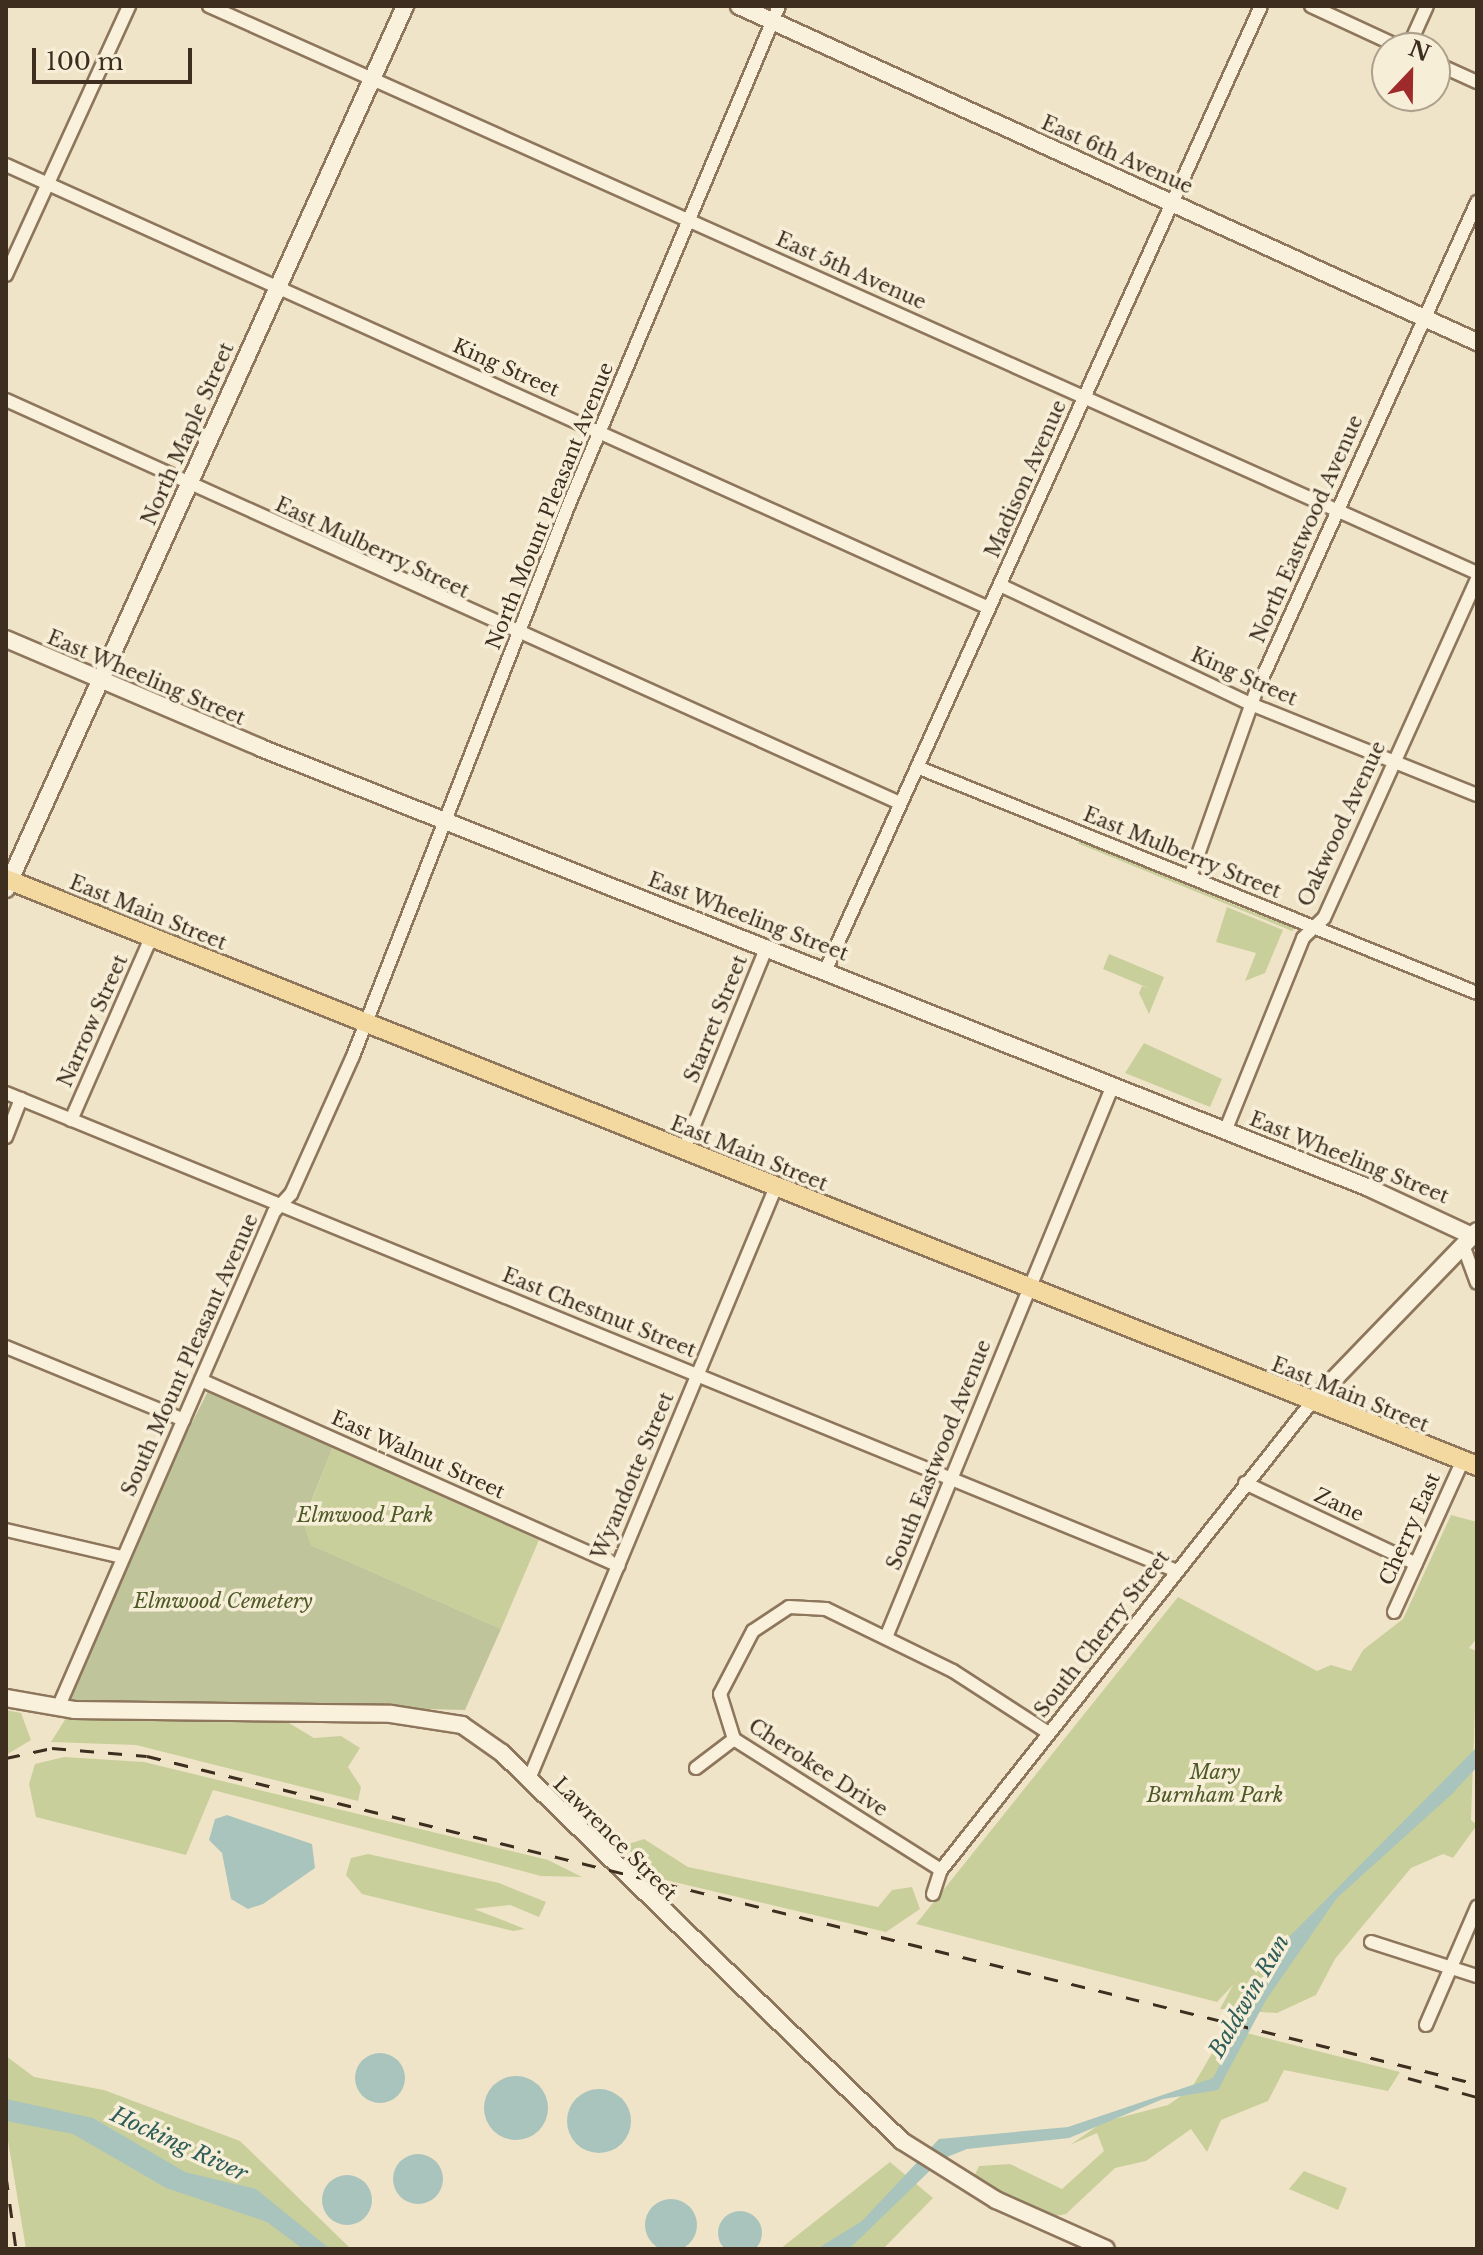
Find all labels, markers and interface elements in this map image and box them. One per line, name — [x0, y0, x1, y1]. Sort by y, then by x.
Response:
scale bar — [36, 32, 196, 82]
north arrow — [1371, 32, 1451, 112]
text: N — [1405, 35, 1434, 68]
text: 100 m — [46, 47, 124, 76]
street label: East 6th Avenue — [1037, 111, 1197, 199]
street label: East 5th Avenue — [772, 227, 930, 315]
street label: King Street — [449, 334, 563, 402]
street label: North Maple Street — [137, 339, 239, 529]
street label: North Mount Pleasant Avenue — [481, 359, 619, 653]
street label: Madison Avenue — [980, 396, 1072, 562]
street label: North Eastwood Avenue — [1246, 411, 1368, 647]
street label: East Mulberry Street — [271, 492, 473, 604]
street label: East Wheeling Street — [43, 625, 249, 731]
street label: King Street — [1187, 643, 1301, 711]
street label: Oakwood Avenue — [1293, 737, 1391, 911]
street label: East Mulberry Street — [1079, 802, 1285, 904]
street label: East Wheeling Street — [644, 868, 852, 966]
street label: East Main Street — [66, 871, 230, 955]
street label: Narrow Street — [53, 951, 133, 1091]
street label: Starret Street — [680, 952, 752, 1086]
street label: East Wheeling Street — [1246, 1107, 1452, 1209]
street label: East Main Street — [667, 1112, 831, 1196]
street label: South Mount Pleasant Avenue — [117, 1210, 263, 1500]
street label: East Chestnut Street — [499, 1263, 699, 1363]
street label: South Eastwood Avenue — [882, 1336, 996, 1574]
street label: East Main Street — [1268, 1353, 1432, 1437]
street label: Wyandotte Street — [587, 1389, 679, 1563]
street label: East Walnut Street — [327, 1406, 509, 1504]
street label: Cherry East — [1374, 1469, 1446, 1589]
street label: Zane — [1310, 1483, 1368, 1527]
park label: Elmwood Park — [296, 1503, 434, 1527]
street label: South Cherry Street — [1029, 1546, 1175, 1722]
park label: Elmwood Cemetery — [133, 1589, 313, 1613]
street label: Cherokee Drive — [744, 1714, 892, 1822]
park label: Mary Burnham Park — [1146, 1760, 1284, 1807]
street label: Lawrence Street — [548, 1772, 682, 1906]
water label: Baldwin Run — [1203, 1930, 1295, 2062]
water label: Hocking River — [106, 2101, 252, 2187]

